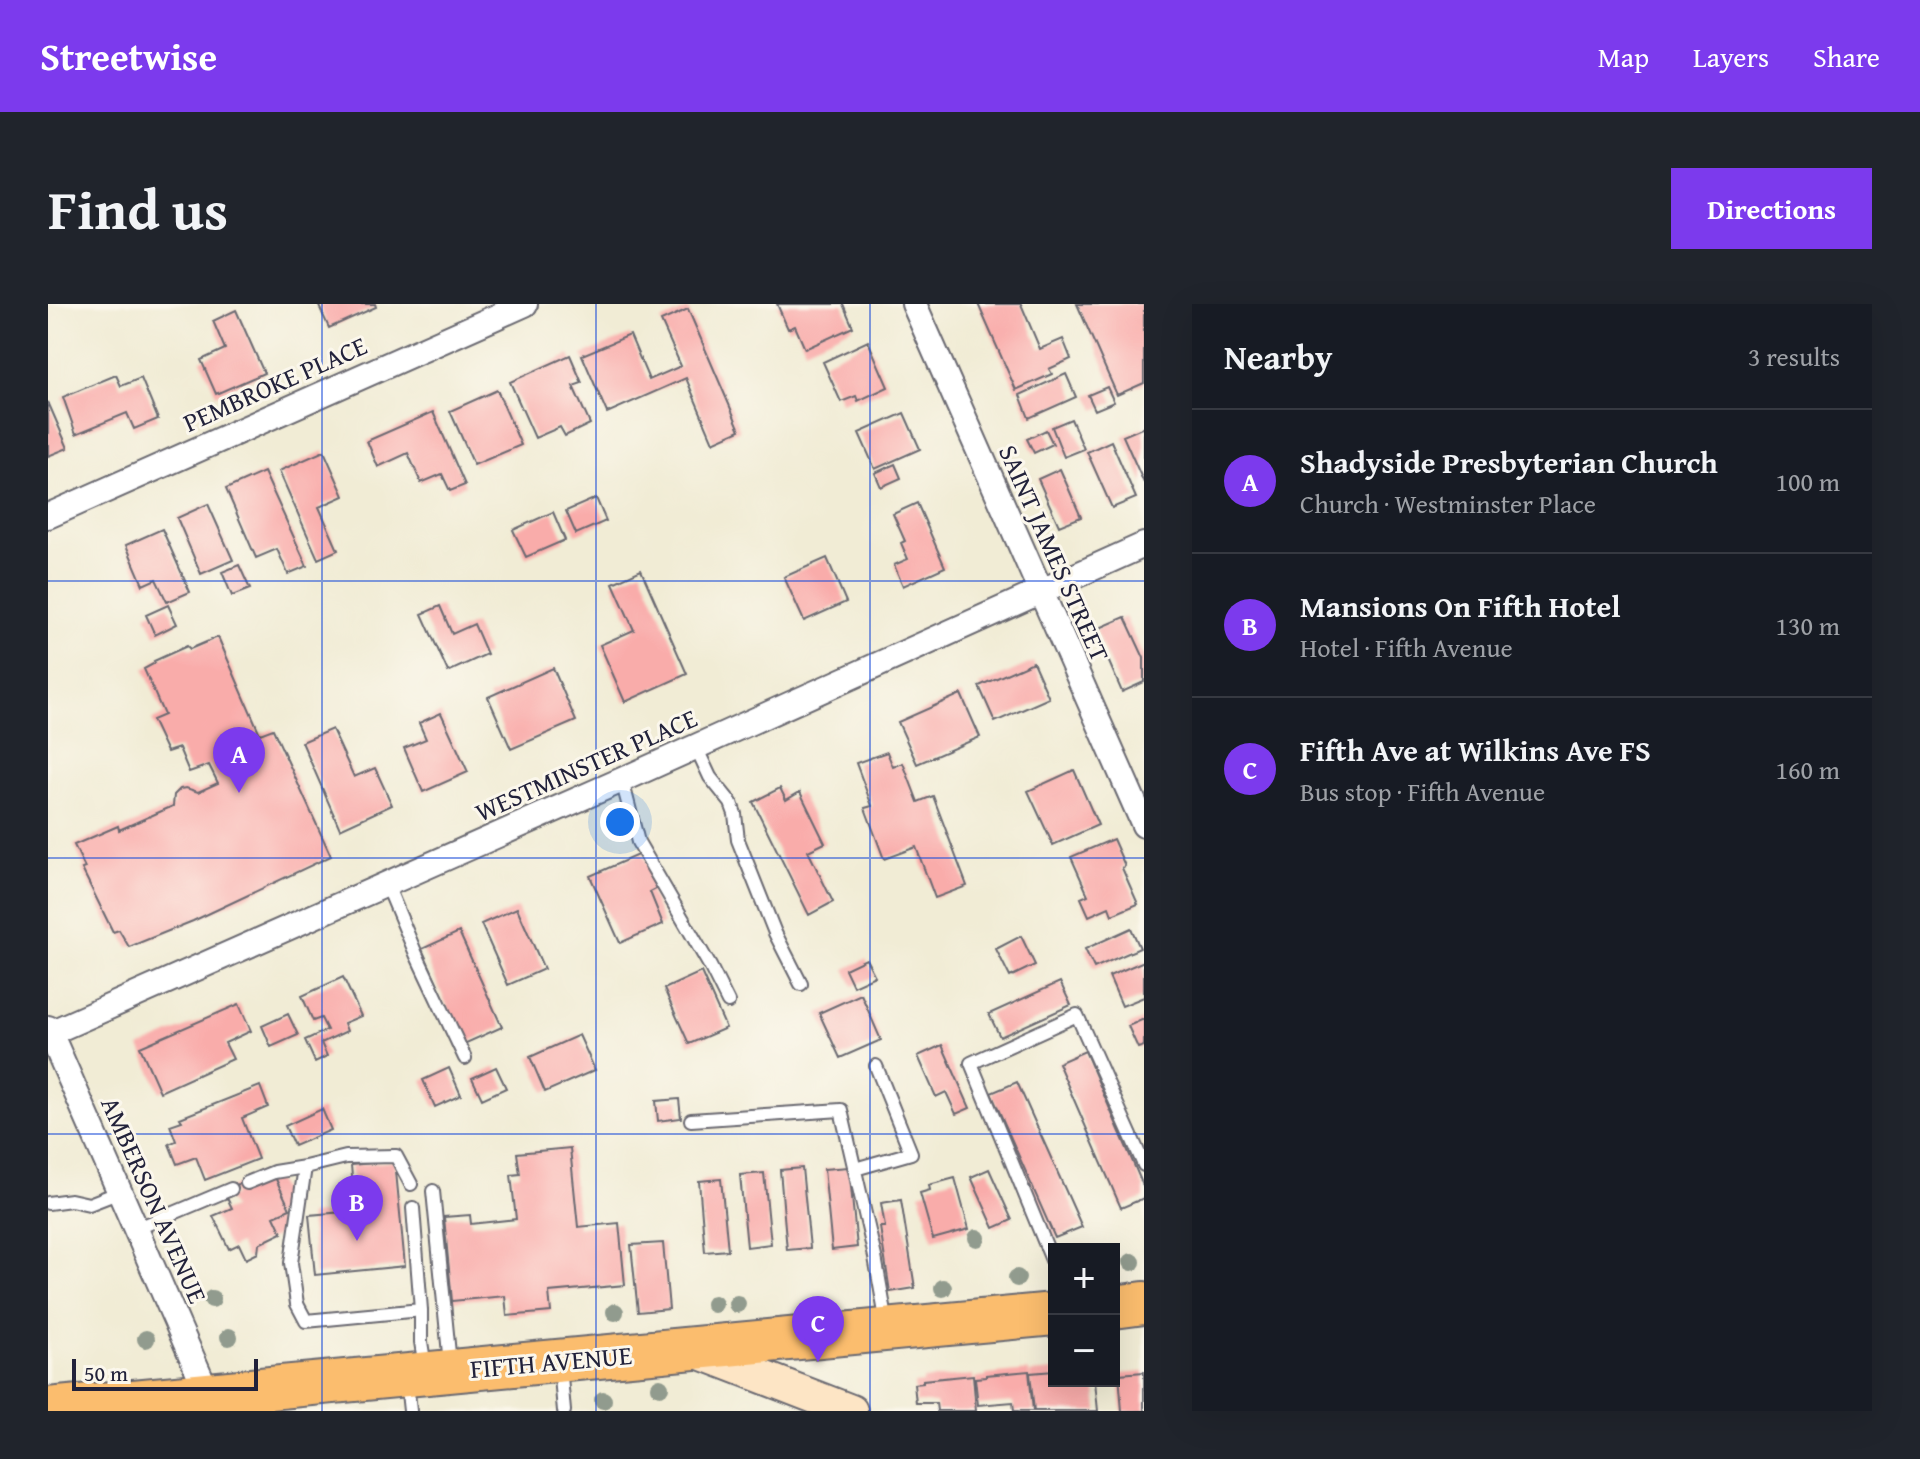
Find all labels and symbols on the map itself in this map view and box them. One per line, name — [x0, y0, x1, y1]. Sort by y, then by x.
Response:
street label: PEMBROKE PLACE — [177, 326, 373, 442]
street label: SAINT JAMES STREET — [989, 438, 1120, 668]
street label: WESTMINSTER PLACE — [469, 698, 703, 831]
pin: A — [213, 727, 265, 793]
your location — [600, 802, 640, 842]
street label: AMBERSON AVENUE — [91, 1090, 217, 1309]
pin: B — [331, 1175, 383, 1241]
pin: C — [792, 1296, 844, 1362]
street label: FIFTH AVENUE — [469, 1335, 633, 1388]
scale bar — [72, 1355, 258, 1391]

